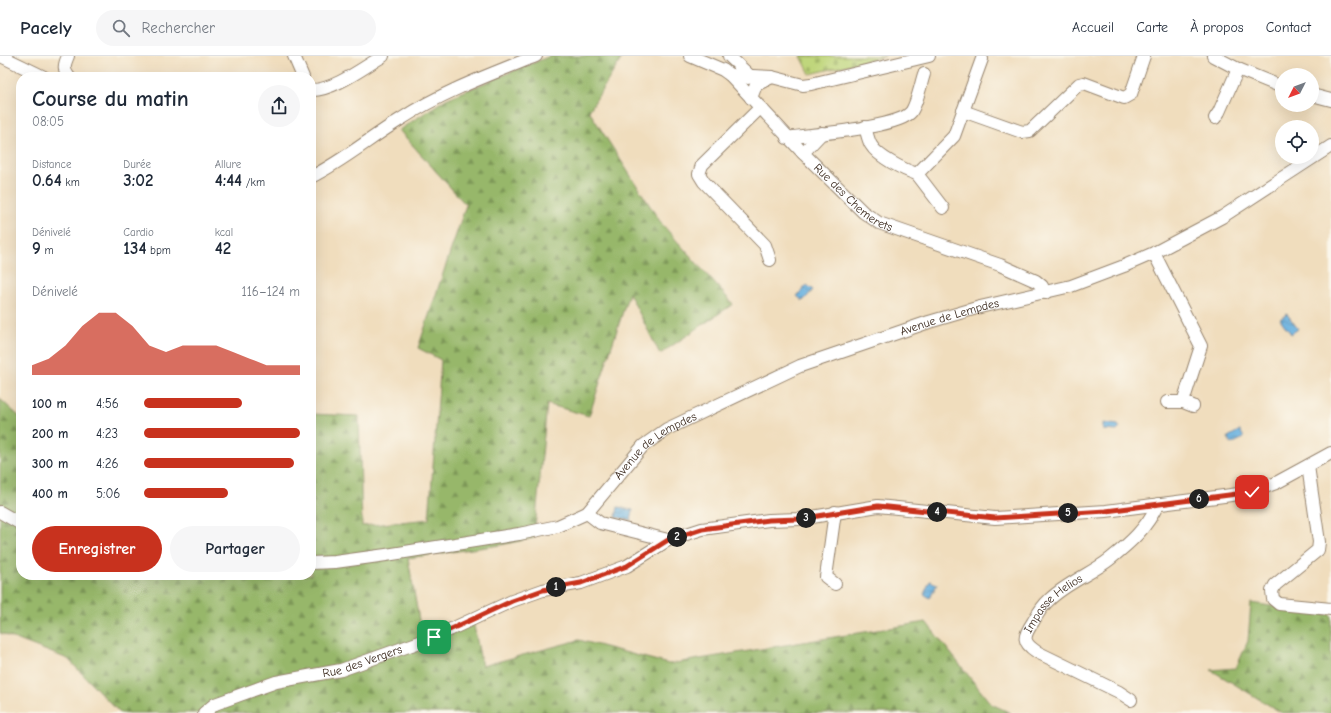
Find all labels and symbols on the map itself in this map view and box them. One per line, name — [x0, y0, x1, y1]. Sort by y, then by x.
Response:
north arrow — [1275, 68, 1319, 112]
street label: Rue des Chemerets — [811, 161, 894, 234]
street label: Avenue de Lempdes — [898, 296, 1000, 338]
street label: Avenue de Lempdes — [611, 409, 699, 482]
pin — [1235, 475, 1269, 509]
pin: 6 — [1189, 489, 1209, 509]
pin: 4 — [927, 502, 947, 522]
pin: 5 — [1058, 503, 1078, 523]
pin: 3 — [796, 508, 816, 528]
pin: 2 — [667, 527, 687, 547]
street label: Impasse Helios — [1021, 571, 1085, 635]
pin: 1 — [546, 577, 566, 597]
pin — [417, 620, 451, 654]
street label: Rue des Vergers — [321, 642, 404, 680]

